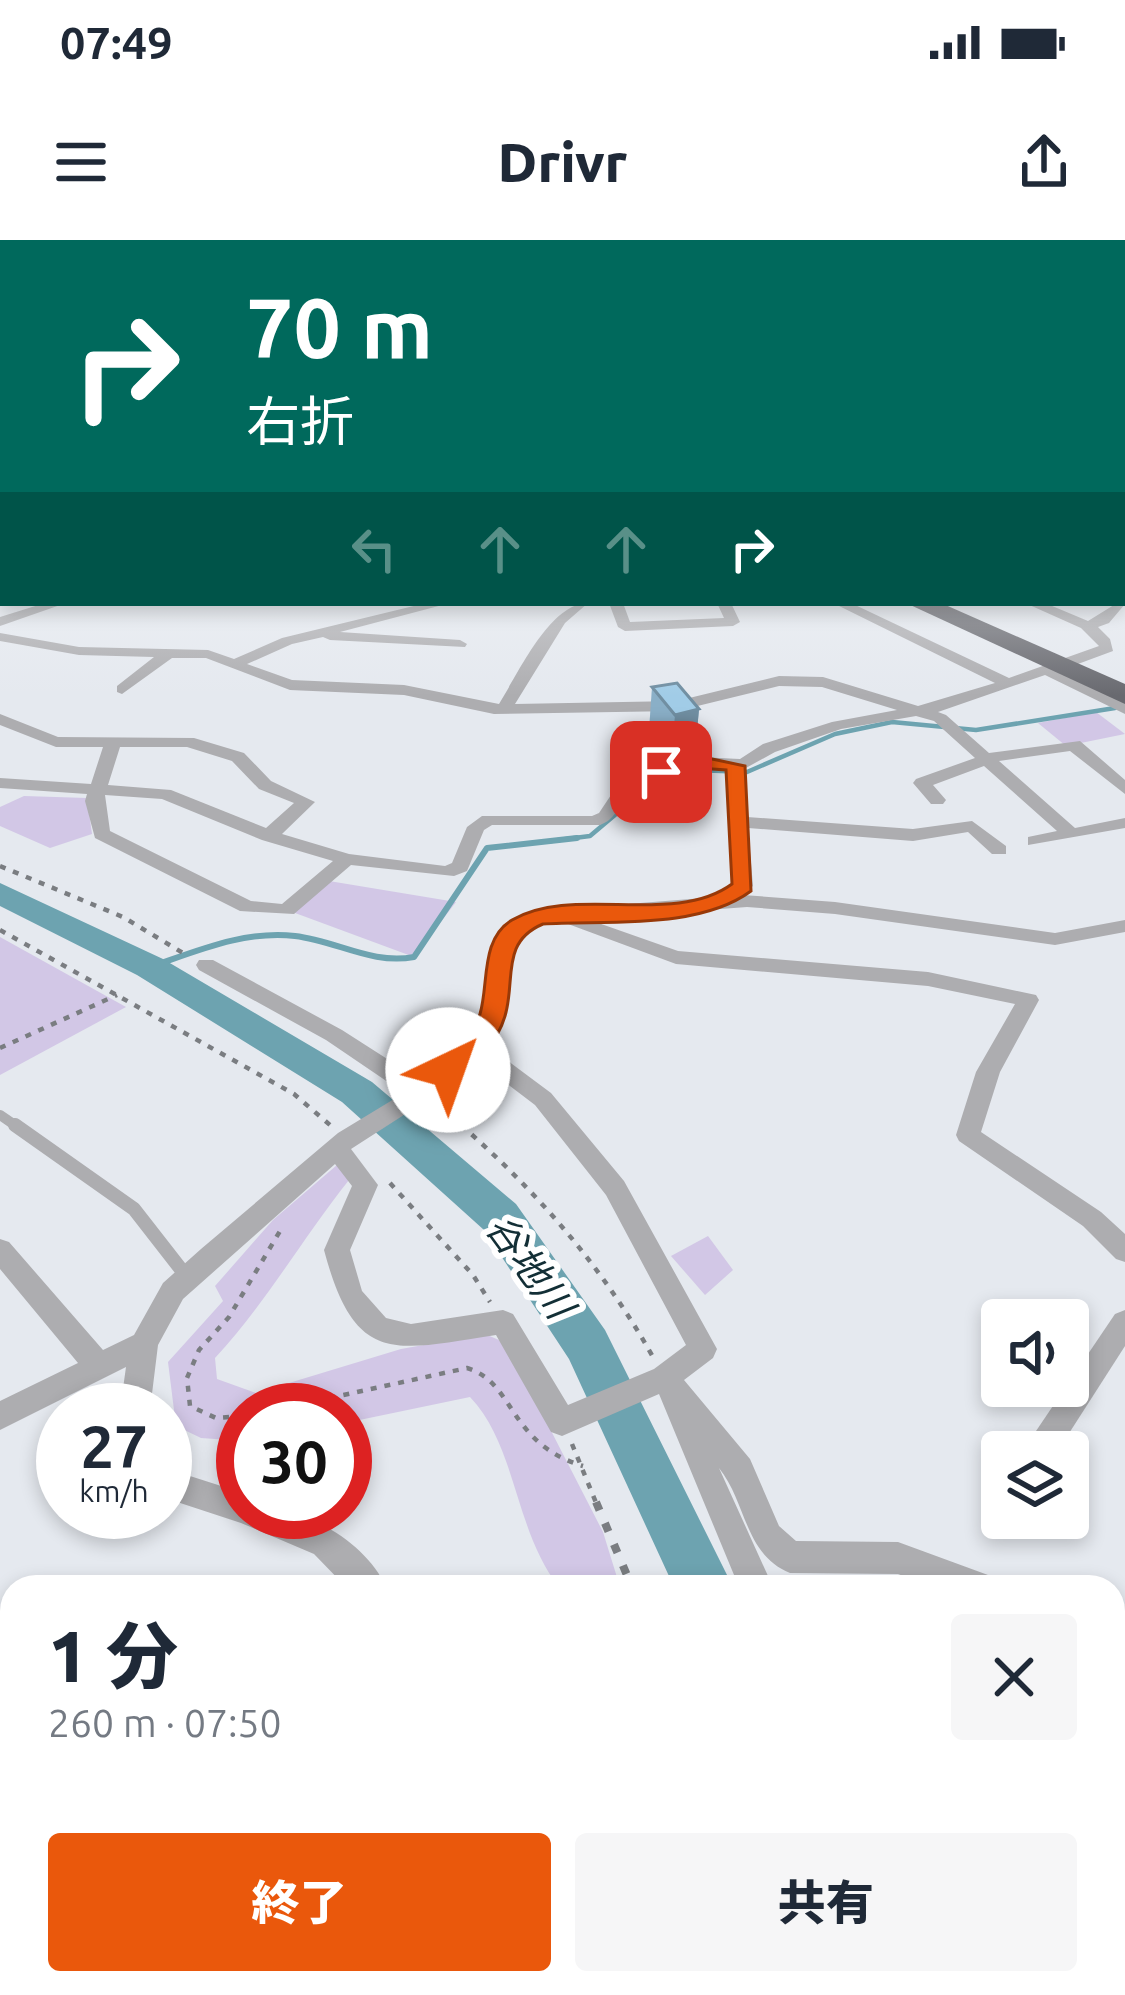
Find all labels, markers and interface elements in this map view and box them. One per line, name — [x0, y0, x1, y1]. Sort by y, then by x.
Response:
text: 07:49 — [60, 17, 173, 68]
icon: menu — [48, 129, 114, 195]
icon: share — [1011, 129, 1077, 195]
text: Drivr — [498, 132, 627, 192]
text: 70 m — [246, 280, 433, 374]
icon: right — [48, 288, 204, 444]
text: 右折 — [246, 391, 354, 451]
icon: left — [341, 516, 407, 582]
icon: ahead — [467, 516, 533, 582]
icon: ahead — [593, 516, 659, 582]
icon: right — [719, 516, 785, 582]
pin — [610, 721, 712, 823]
icon: arrive — [628, 739, 694, 805]
position arrow — [385, 1007, 511, 1133]
water label: 谷地川 — [479, 1206, 585, 1329]
map controls — [981, 1299, 1089, 1539]
button: sound — [981, 1299, 1089, 1407]
speed limit sign: 30 — [216, 1383, 372, 1539]
text: 27 — [80, 1412, 148, 1479]
button: layers — [981, 1431, 1089, 1539]
text: km/h — [79, 1474, 149, 1508]
button: close — [951, 1614, 1077, 1740]
text: 1 分 — [48, 1615, 178, 1696]
text: 260 m · 07:50 — [48, 1701, 282, 1744]
button: 終了 — [48, 1833, 551, 1971]
button: 共有 — [575, 1833, 1077, 1971]

